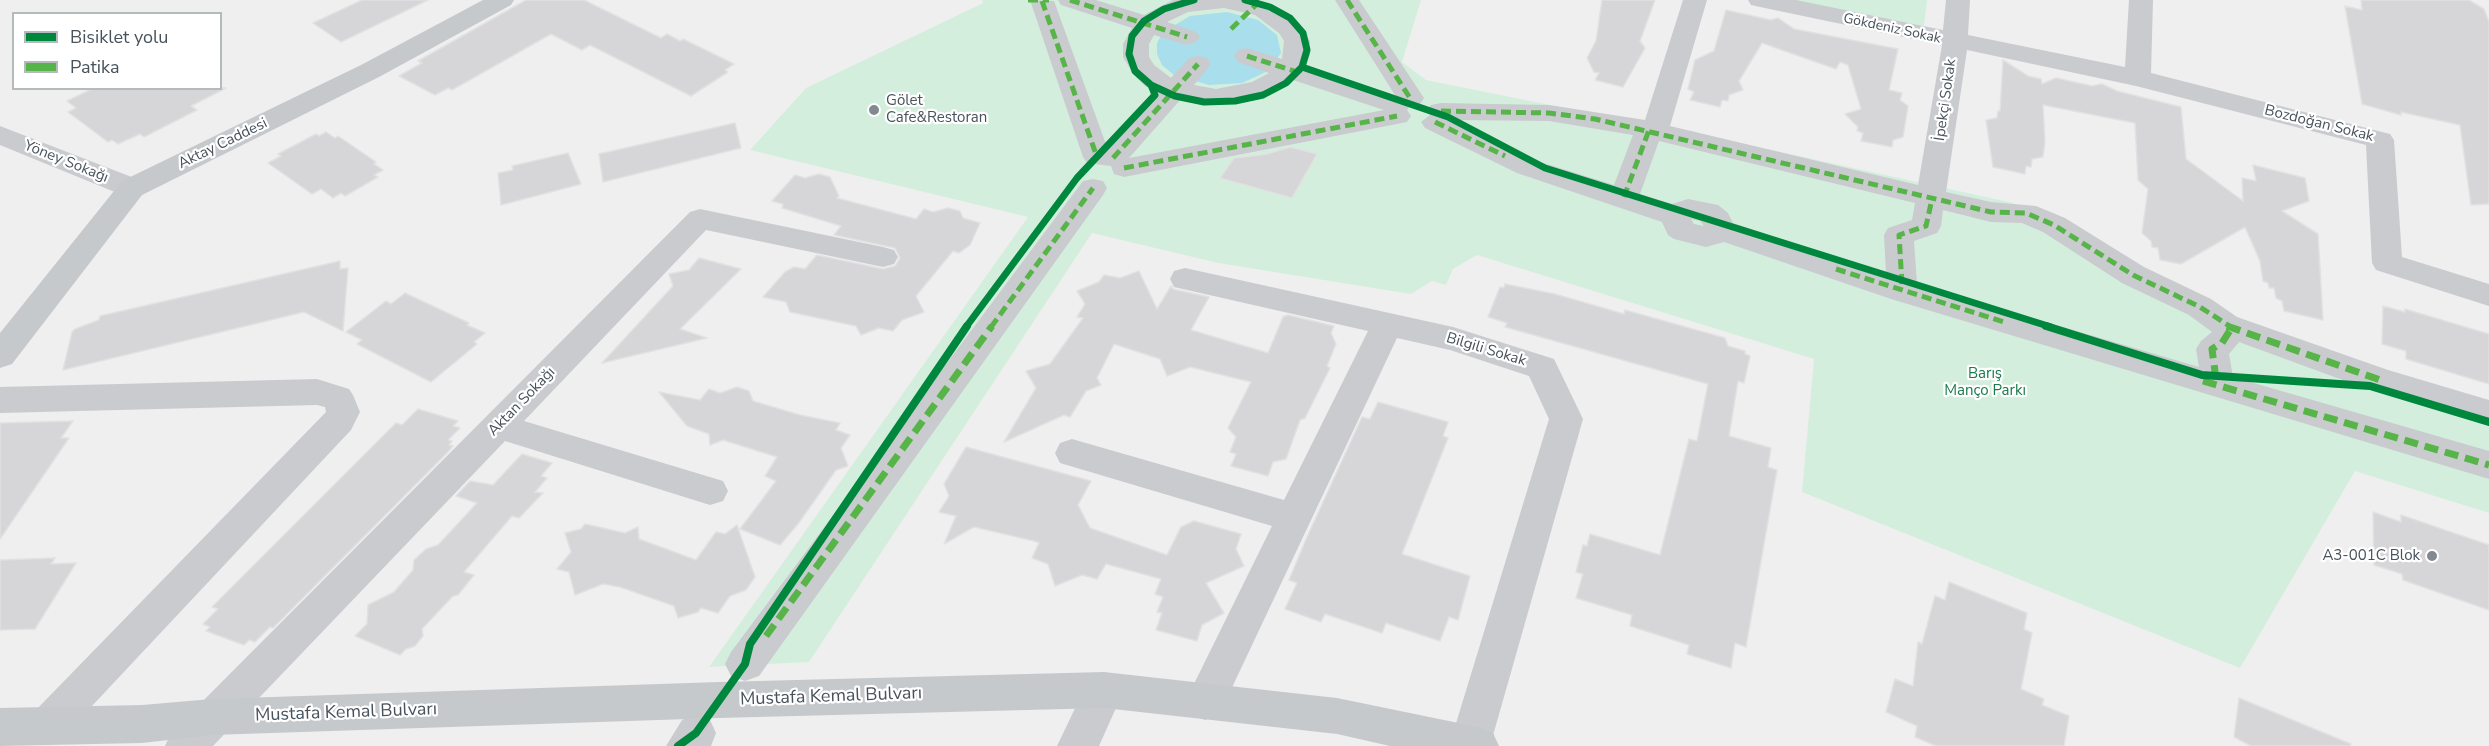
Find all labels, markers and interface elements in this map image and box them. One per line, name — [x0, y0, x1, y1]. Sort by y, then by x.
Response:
street label: Gökdeniz Sokak — [1842, 10, 1942, 48]
legend — [12, 12, 222, 90]
text: Bisiklet yolu — [70, 25, 168, 49]
text: Patika — [70, 55, 119, 79]
street label: İpekçi Sokak — [1931, 58, 1961, 142]
place label: Gölet Cafe&Restoran — [886, 92, 987, 127]
street label: Bozdoğan Sokak — [2263, 102, 2375, 146]
marker: Gölet Cafe&Restoran — [867, 103, 881, 117]
street label: Aktay Caddesi — [176, 115, 270, 173]
street label: Yöney Sokağı — [21, 137, 111, 187]
street label: Bilgili Sokak — [1444, 329, 1528, 371]
street label: Aktan Sokağı — [485, 364, 559, 440]
park label: Barış Manço Parkı — [1944, 365, 2026, 400]
place label: A3-001C Blok — [2322, 547, 2420, 565]
marker: A3-001C Blok — [2425, 549, 2439, 563]
street label: Mustafa Kemal Bulvarı — [740, 683, 922, 711]
street label: Mustafa Kemal Bulvarı — [255, 699, 437, 727]

